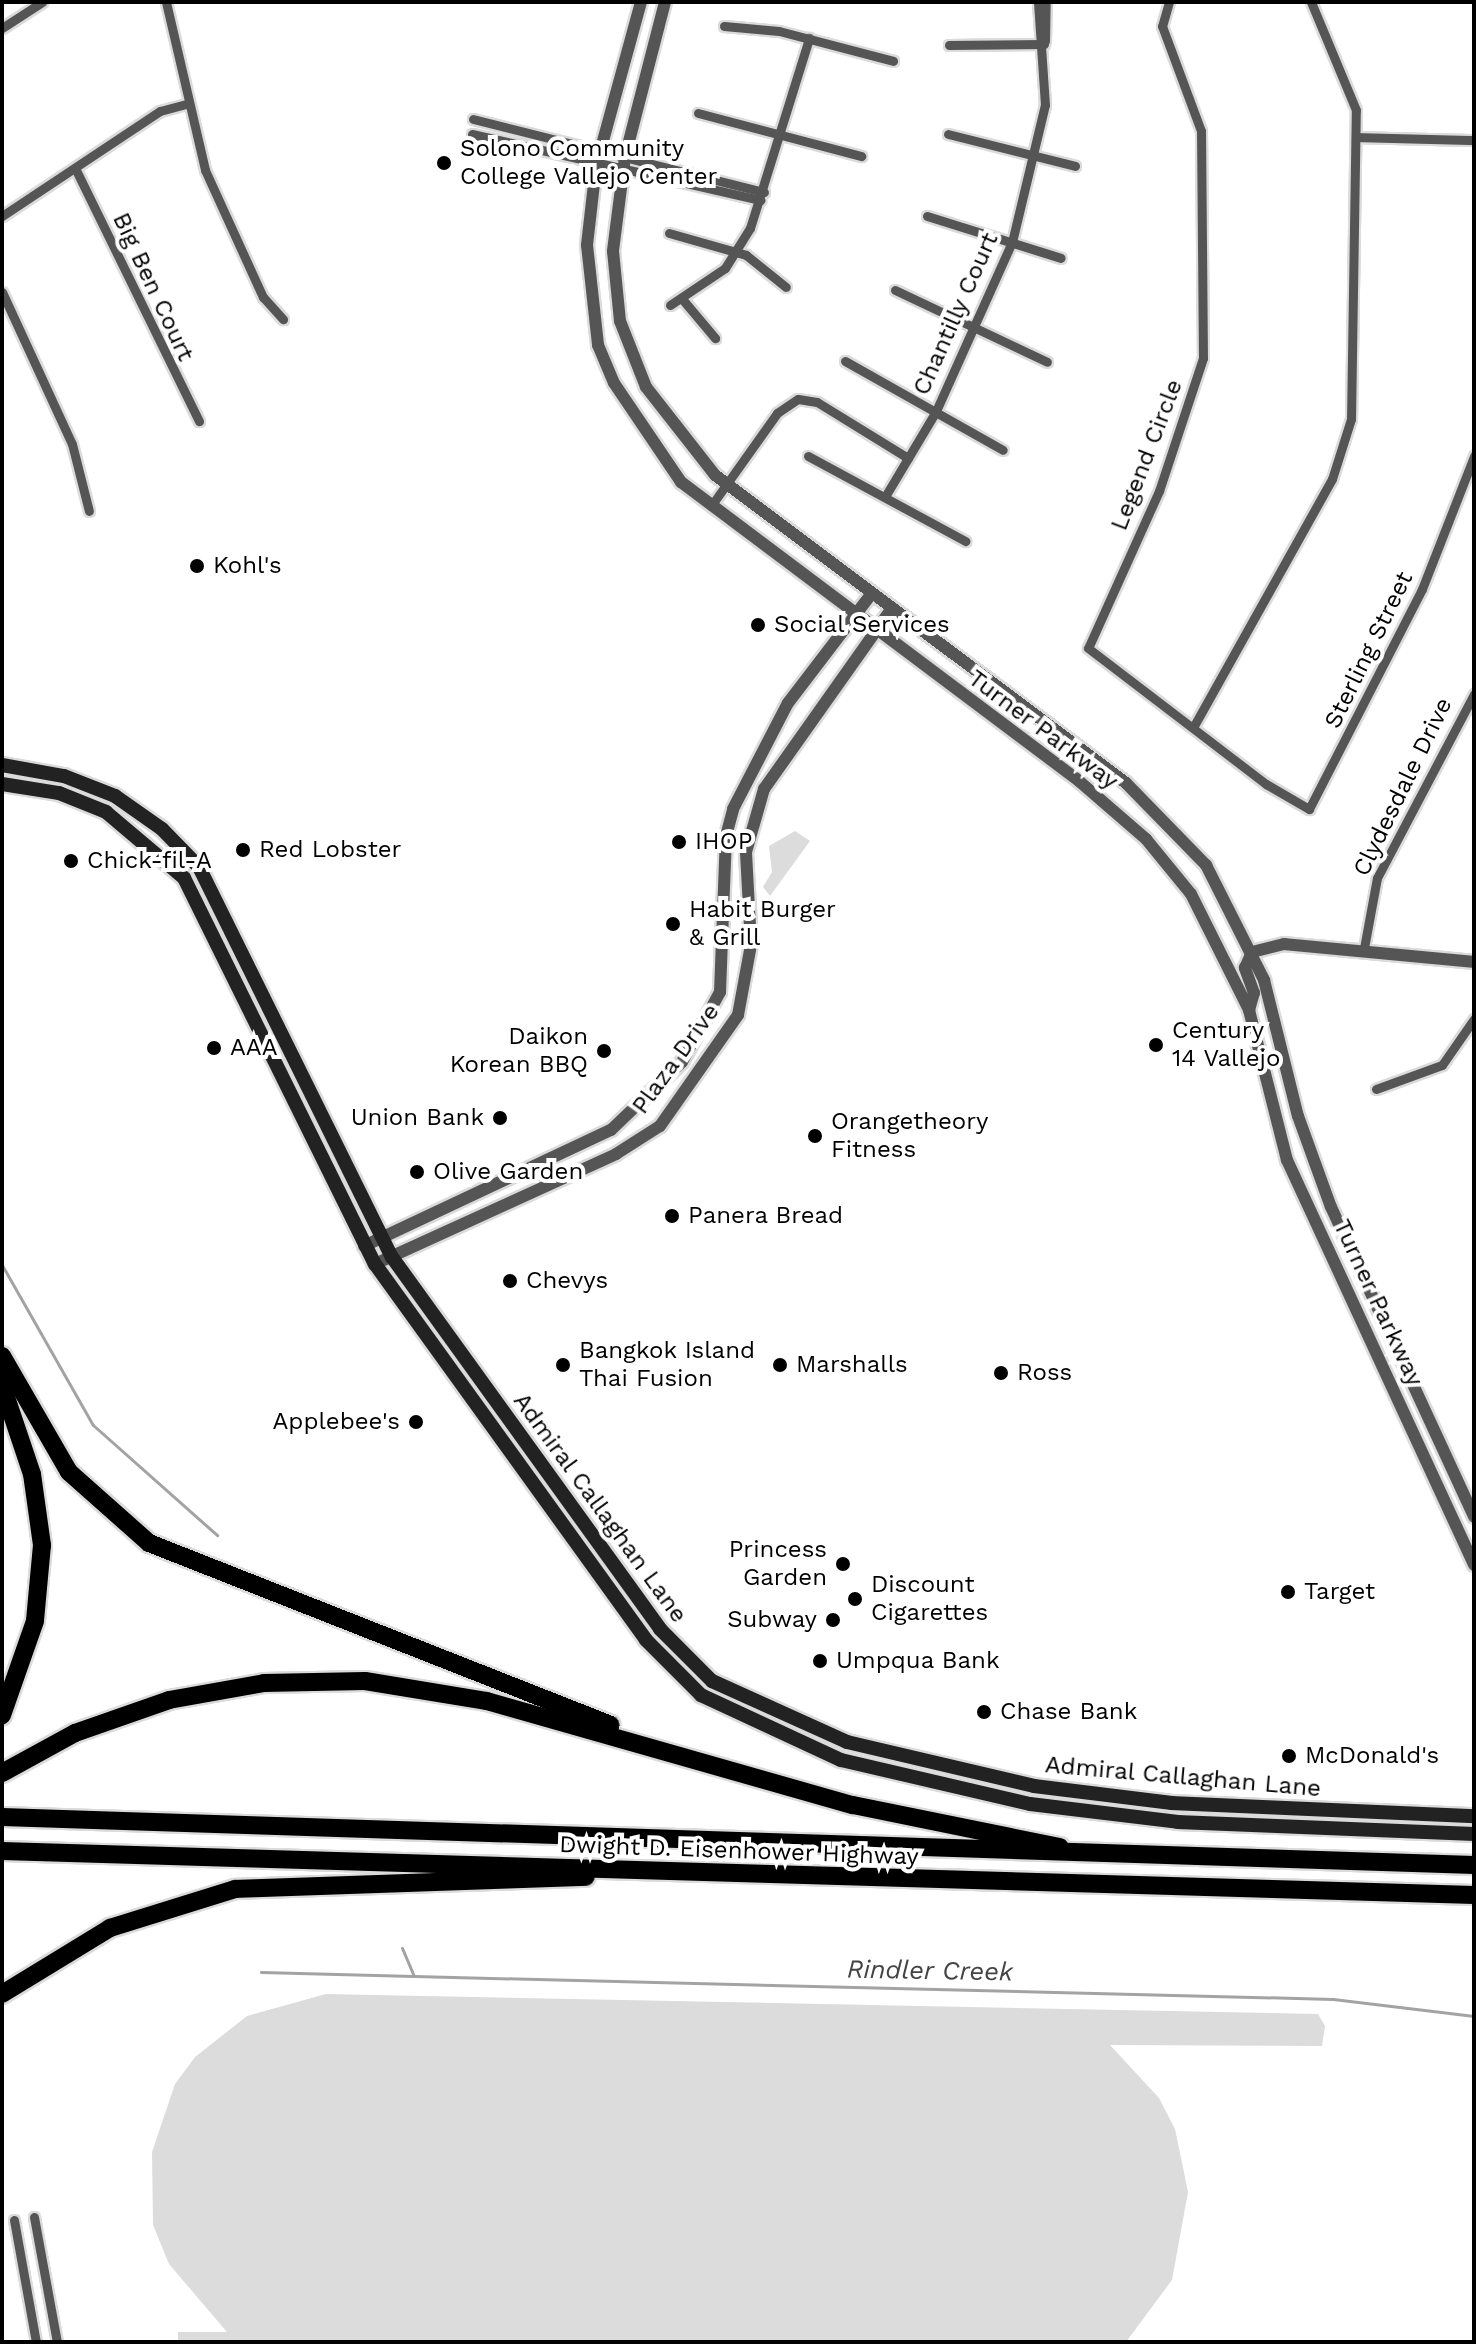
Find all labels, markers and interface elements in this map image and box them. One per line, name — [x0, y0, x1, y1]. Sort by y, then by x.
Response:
place label: Solono Community College Vallejo Center — [460, 135, 718, 191]
marker: Solono Community College Vallejo Center — [435, 154, 453, 172]
street label: Big Ben Court — [106, 208, 200, 366]
street label: Chantilly Court — [907, 228, 1005, 400]
street label: Legend Circle — [1105, 375, 1189, 535]
place label: Kohl's — [213, 552, 282, 580]
marker: Kohl's — [188, 557, 206, 575]
street label: Sterling Street — [1319, 567, 1419, 733]
place label: Social Services — [774, 611, 951, 639]
marker: Social Services — [749, 616, 767, 634]
street label: Turner Parkway — [962, 664, 1124, 796]
street label: Clydesdale Drive — [1347, 693, 1459, 881]
place label: IHOP — [695, 828, 752, 856]
marker: IHOP — [670, 833, 688, 851]
place label: Red Lobster — [259, 836, 401, 864]
marker: Red Lobster — [234, 841, 252, 859]
place label: Chick-fil-A — [87, 847, 212, 875]
marker: Chick-fil-A — [62, 852, 80, 870]
place label: Habit Burger & Grill — [689, 896, 836, 952]
marker: Habit Burger & Grill — [664, 915, 682, 933]
street label: Plaza Drive — [626, 998, 726, 1120]
place label: Century 14 Vallejo — [1172, 1017, 1281, 1073]
place label: Daikon Korean BBQ — [450, 1023, 588, 1079]
place label: AAA — [230, 1034, 278, 1062]
marker: Century 14 Vallejo — [1147, 1036, 1165, 1054]
marker: AAA — [205, 1039, 223, 1057]
marker: Daikon Korean BBQ — [595, 1042, 613, 1060]
place label: Union Bank — [351, 1104, 484, 1132]
place label: Orangetheory Fitness — [831, 1108, 988, 1164]
marker: Union Bank — [491, 1109, 509, 1127]
marker: Orangetheory Fitness — [806, 1127, 824, 1145]
place label: Olive Garden — [433, 1158, 583, 1186]
marker: Olive Garden — [408, 1163, 426, 1181]
place label: Panera Bread — [688, 1202, 844, 1230]
marker: Panera Bread — [663, 1207, 681, 1225]
street label: Turner Parkway — [1327, 1215, 1429, 1391]
place label: Chevys — [526, 1267, 608, 1295]
marker: Chevys — [501, 1272, 519, 1290]
place label: Bangkok Island Thai Fusion — [579, 1337, 756, 1393]
place label: Marshalls — [796, 1351, 908, 1379]
marker: Bangkok Island Thai Fusion — [554, 1356, 572, 1374]
marker: Marshalls — [771, 1356, 789, 1374]
place label: Ross — [1017, 1359, 1072, 1387]
marker: Ross — [992, 1364, 1010, 1382]
street label: Admiral Callaghan Lane — [507, 1387, 693, 1629]
place label: Applebee's — [273, 1408, 400, 1436]
marker: Applebee's — [407, 1413, 425, 1431]
place label: Princess Garden — [729, 1536, 827, 1592]
marker: Princess Garden — [834, 1555, 852, 1573]
place label: Discount Cigarettes — [871, 1571, 988, 1627]
place label: Target — [1304, 1578, 1375, 1606]
marker: Target — [1279, 1583, 1297, 1601]
marker: Discount Cigarettes — [846, 1590, 864, 1608]
place label: Subway — [727, 1606, 817, 1634]
marker: Subway — [824, 1611, 842, 1629]
place label: Umpqua Bank — [836, 1647, 1000, 1675]
marker: Umpqua Bank — [811, 1652, 829, 1670]
place label: Chase Bank — [1000, 1698, 1137, 1726]
marker: Chase Bank — [975, 1703, 993, 1721]
place label: McDonald's — [1305, 1742, 1439, 1770]
marker: McDonald's — [1280, 1747, 1298, 1765]
street label: Admiral Callaghan Lane — [1043, 1751, 1323, 1803]
street label: Dwight D. Eisenhower Highway — [558, 1830, 920, 1872]
water label: Rindler Creek — [846, 1954, 1014, 1988]

